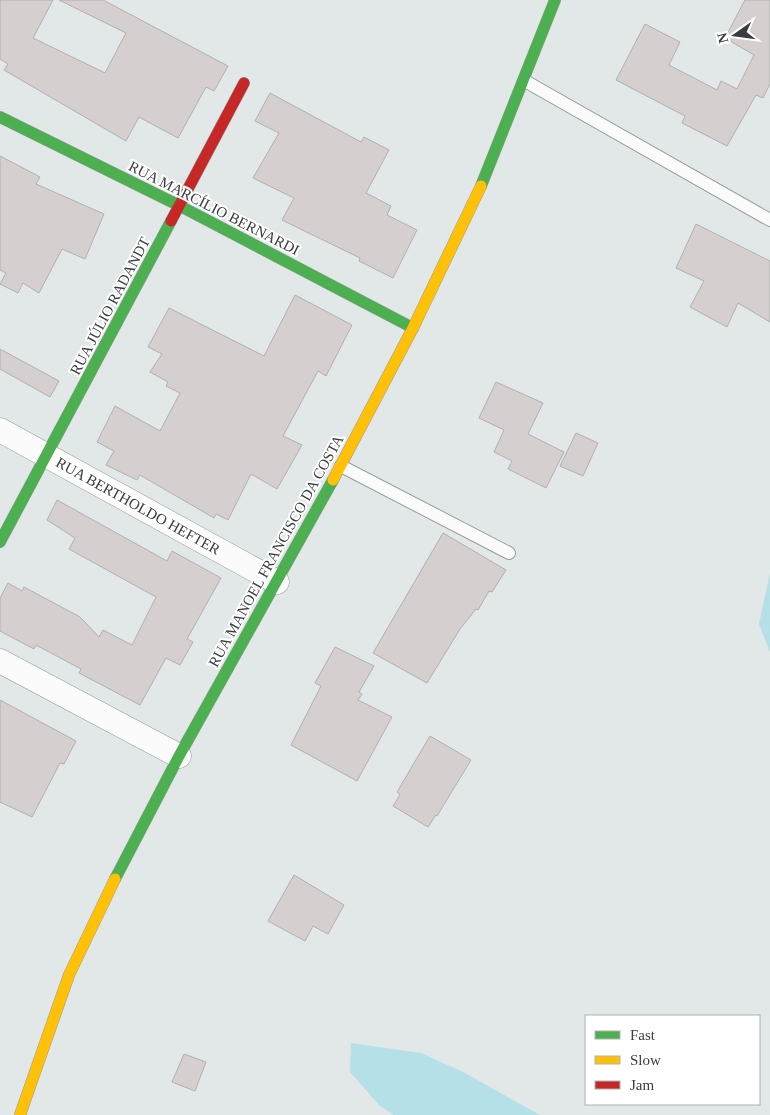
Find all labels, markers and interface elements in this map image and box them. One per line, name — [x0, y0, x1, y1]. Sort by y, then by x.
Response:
north arrow — [710, 10, 760, 60]
text: N — [714, 31, 731, 45]
street label: RUA MARCÍLIO BERNARDI — [126, 158, 302, 258]
street label: RUA JÚLIO RADANDT — [67, 235, 153, 377]
street label: RUA MANOEL FRANCISCO DA COSTA — [205, 432, 347, 670]
street label: RUA BERTHOLDO HEFTER — [53, 454, 223, 558]
legend — [585, 1015, 760, 1105]
text: Fast — [630, 1027, 656, 1043]
text: Slow — [630, 1052, 661, 1068]
text: Jam — [630, 1077, 654, 1093]

